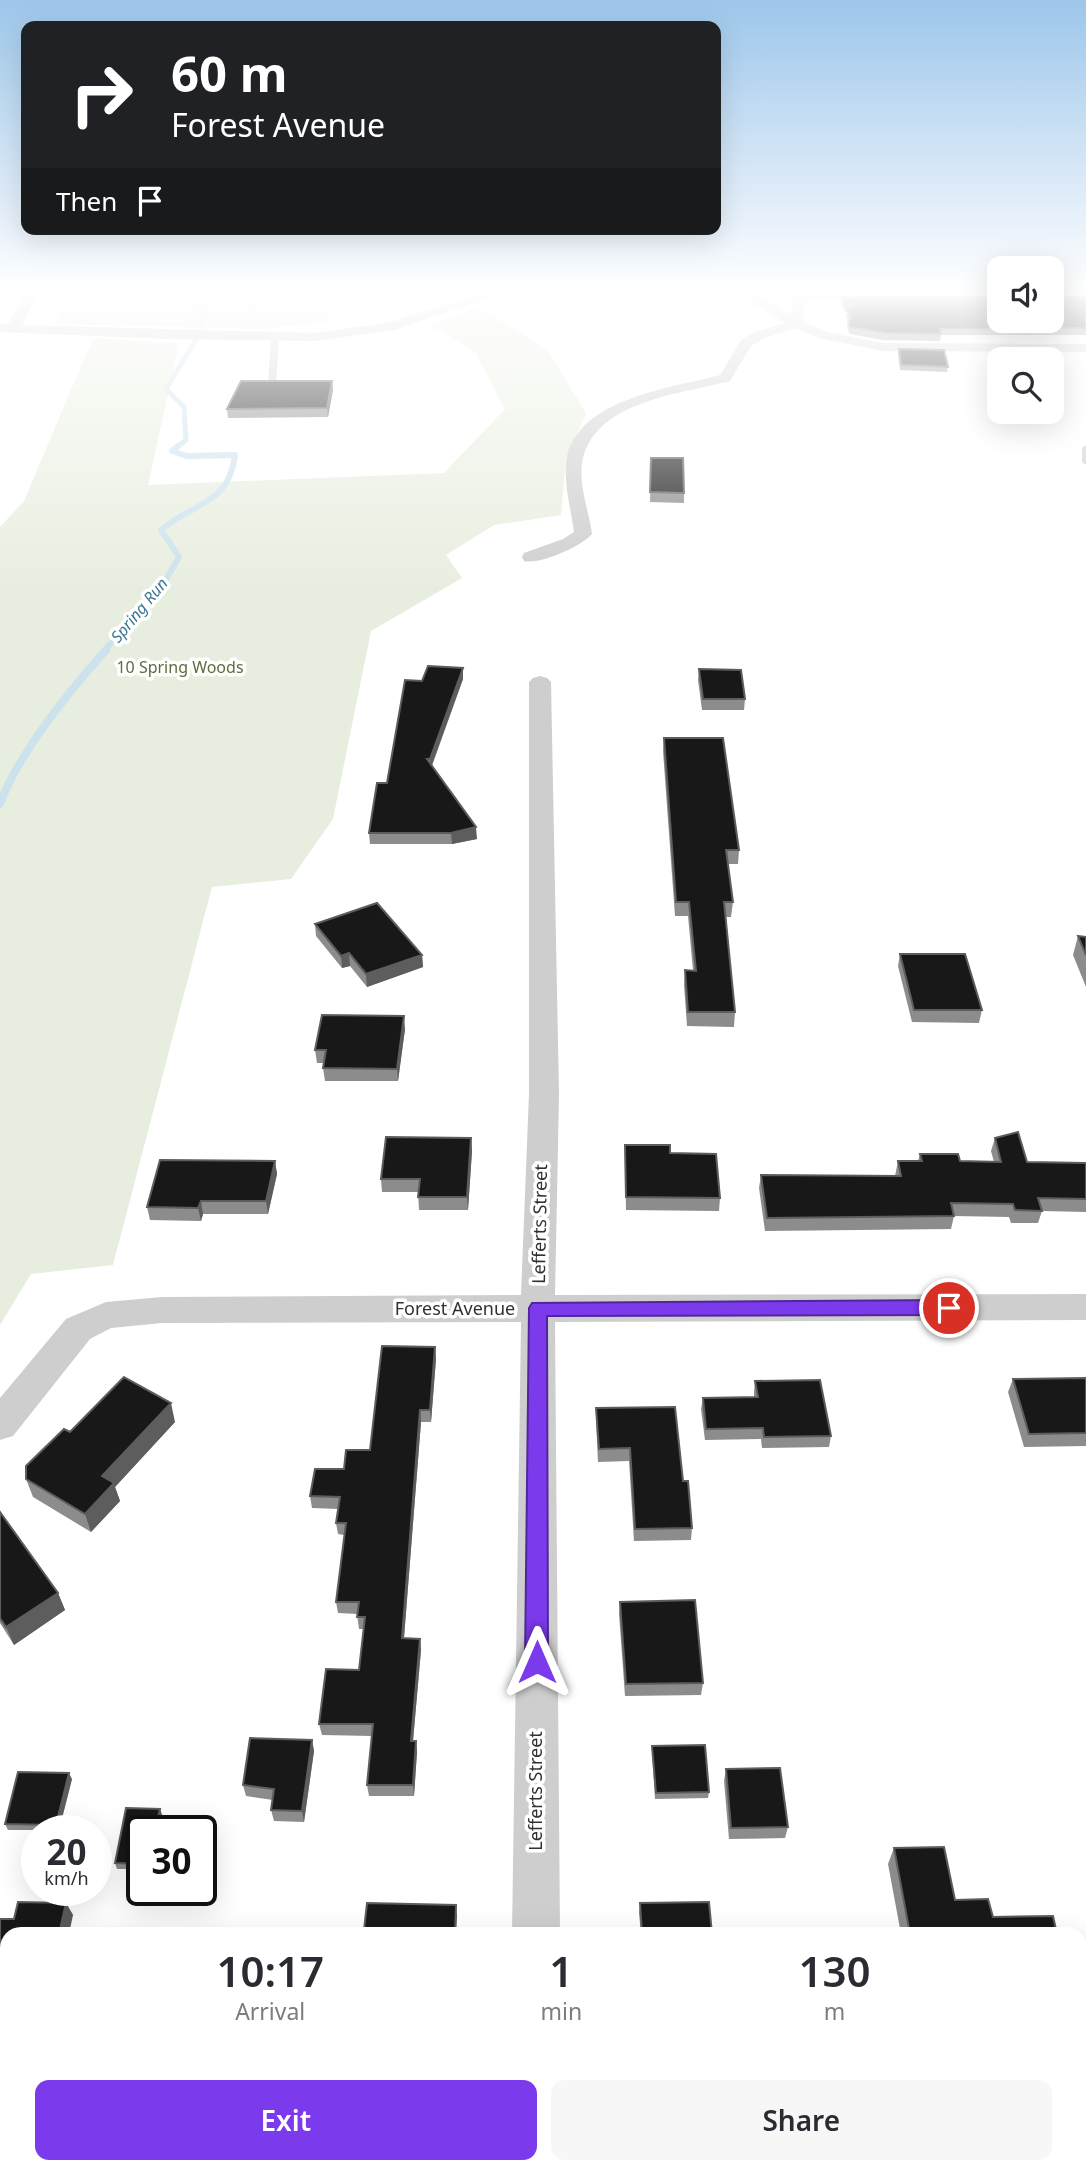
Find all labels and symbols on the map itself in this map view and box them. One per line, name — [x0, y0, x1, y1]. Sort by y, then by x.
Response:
water label: Spring Run — [105, 573, 173, 647]
park label: 10 Spring Woods — [116, 656, 244, 678]
street label: Lefferts Street — [526, 1163, 552, 1284]
pin — [919, 1278, 979, 1338]
street label: Forest Avenue — [395, 1296, 515, 1320]
position arrow — [500, 1625, 574, 1699]
street label: Lefferts Street — [523, 1731, 547, 1851]
speed limit sign: 30 — [126, 1815, 217, 1906]

